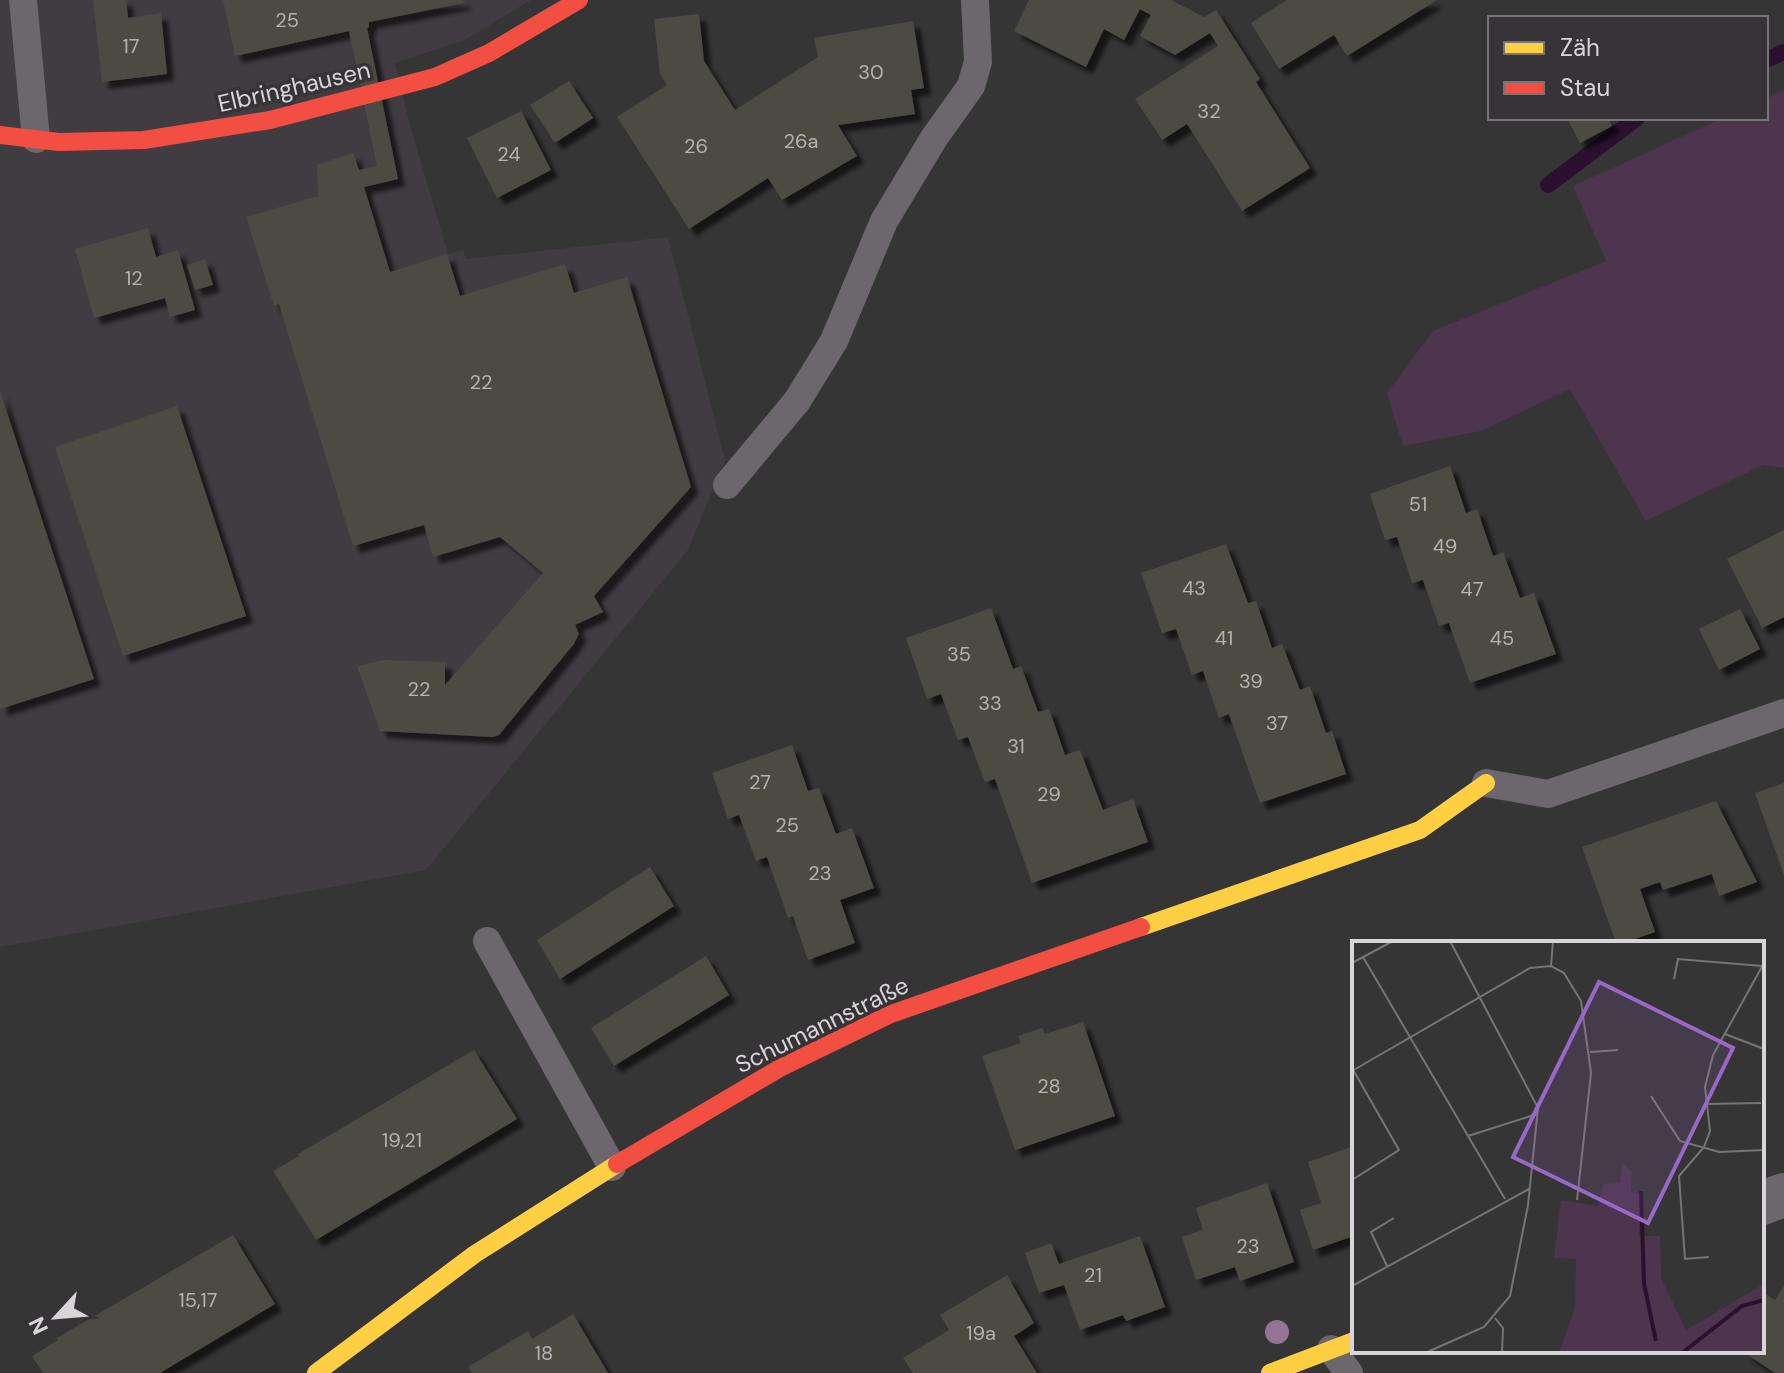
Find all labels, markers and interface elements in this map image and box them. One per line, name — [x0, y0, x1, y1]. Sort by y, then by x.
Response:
house number: 25 — [275, 7, 299, 33]
legend — [1488, 16, 1768, 120]
text: Zäh — [1560, 32, 1600, 63]
house number: 17 — [123, 33, 139, 59]
street label: Elbringhausen — [214, 54, 373, 119]
house number: 30 — [858, 59, 884, 85]
text: Stau — [1560, 72, 1610, 103]
house number: 32 — [1197, 98, 1221, 124]
house number: 26a — [784, 128, 818, 154]
house number: 26 — [684, 133, 708, 159]
house number: 24 — [497, 141, 521, 167]
house number: 12 — [125, 265, 143, 291]
house number: 22 — [469, 369, 493, 395]
house number: 51 — [1409, 491, 1427, 517]
house number: 49 — [1433, 533, 1457, 559]
house number: 43 — [1182, 575, 1206, 601]
house number: 47 — [1461, 576, 1483, 602]
house number: 41 — [1215, 625, 1233, 651]
house number: 45 — [1490, 625, 1514, 651]
house number: 35 — [947, 641, 971, 667]
house number: 39 — [1239, 668, 1263, 694]
house number: 22 — [407, 676, 431, 702]
house number: 33 — [978, 690, 1002, 716]
house number: 37 — [1266, 710, 1288, 736]
house number: 31 — [1007, 733, 1025, 759]
house number: 27 — [749, 769, 771, 795]
house number: 29 — [1037, 781, 1061, 807]
house number: 25 — [775, 812, 799, 838]
house number: 23 — [808, 860, 832, 886]
inset map — [1352, 941, 1764, 1353]
street label: Schumannstraße — [730, 969, 914, 1080]
house number: 28 — [1037, 1073, 1061, 1099]
house number: 19,21 — [382, 1127, 422, 1153]
house number: 23 — [1236, 1233, 1260, 1259]
house number: 21 — [1084, 1262, 1102, 1288]
north arrow — [16, 1277, 96, 1357]
house number: 15,17 — [179, 1287, 218, 1313]
text: N — [22, 1312, 55, 1339]
house number: 19a — [966, 1320, 996, 1346]
house number: 18 — [535, 1340, 553, 1366]

